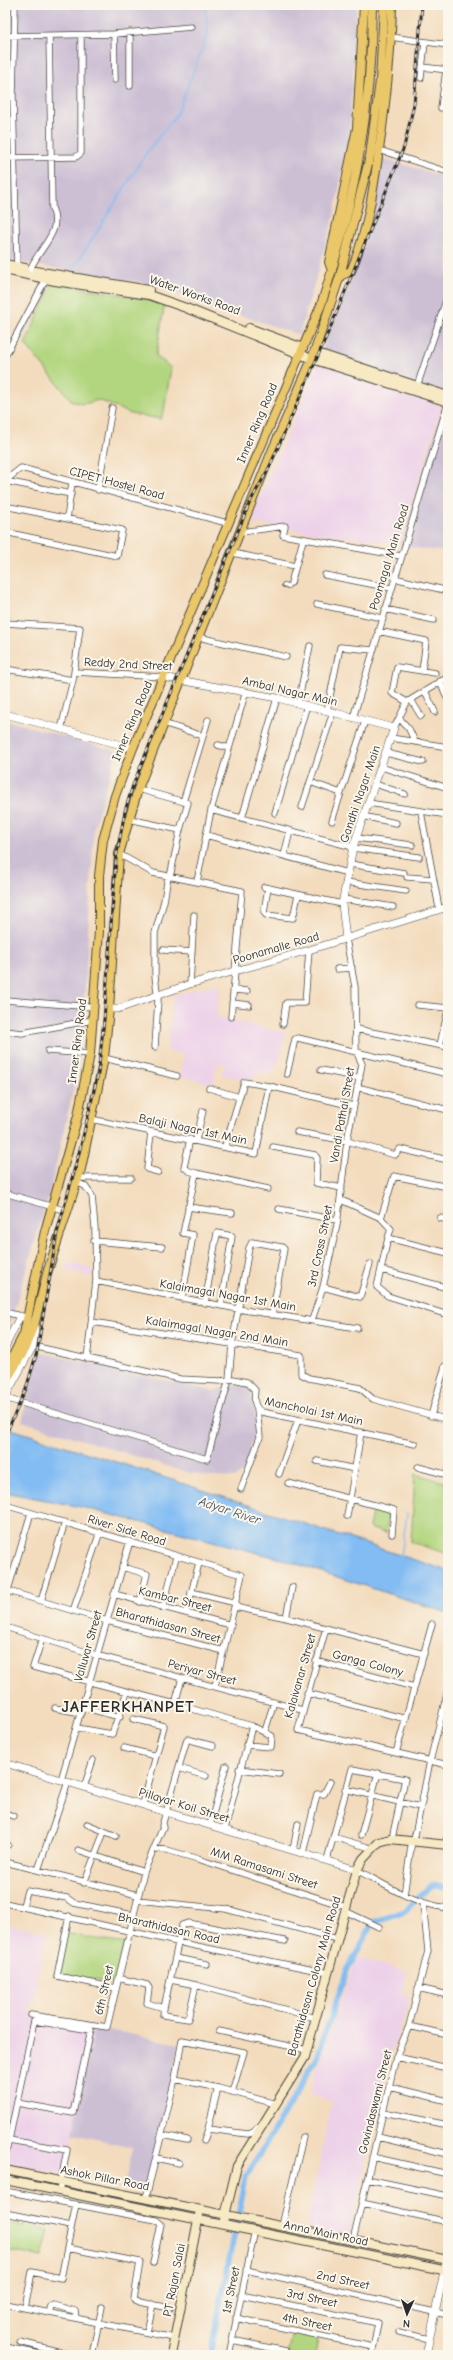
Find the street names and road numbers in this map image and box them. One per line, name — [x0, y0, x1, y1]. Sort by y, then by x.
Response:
street label: Water Works Road — [148, 272, 242, 318]
street label: Inner Ring Road — [234, 381, 280, 465]
street label: CIPET Hostel Road — [68, 464, 166, 502]
street label: Poomagal Main Road — [366, 502, 412, 612]
street label: Reddy 2nd Street — [83, 655, 173, 673]
street label: Ambal Nagar Main — [241, 673, 339, 709]
street label: Inner Ring Road — [109, 679, 155, 763]
street label: Gandhi Nagar Main — [337, 744, 383, 844]
street label: Poonamalle Road — [231, 929, 321, 967]
street label: Inner Ring Road — [65, 998, 89, 1084]
street label: Vandi Pathai Street — [327, 1066, 357, 1164]
street label: Balaji Nagar 1st Main — [138, 1111, 248, 1147]
street label: 3rd Cross Street — [305, 1203, 336, 1288]
street label: Kalaimagal Nagar 1st Main — [159, 1276, 297, 1314]
street label: Kalaimagal Nagar 2nd Main — [145, 1313, 289, 1349]
street label: Mancholai 1st Main — [264, 1394, 364, 1428]
street label: River Side Road — [86, 1511, 168, 1549]
street label: Kambar Street — [137, 1583, 213, 1615]
street label: Bharathidasan Street — [114, 1604, 222, 1646]
street label: Valluvar Street — [71, 1608, 105, 1683]
street label: Kalaivanar Street — [281, 1632, 319, 1720]
street label: Ganga Colony — [331, 1647, 406, 1679]
street label: Periyar Street — [166, 1656, 238, 1688]
street label: Pillayar Koil Street — [137, 1785, 231, 1826]
street label: MM Ramasami Street — [209, 1844, 320, 1892]
street label: Barathidasan Colony Main Road — [284, 1895, 344, 2057]
street label: Bharathidasan Road — [117, 1910, 221, 1946]
street label: 6th Street — [92, 1963, 117, 2016]
street label: Govindaswami Street — [355, 2048, 395, 2155]
street label: Ashok Pillar Road — [59, 2163, 151, 2193]
street label: Anna Main Road — [282, 2217, 370, 2249]
street label: PT Rajan Salai — [160, 2242, 188, 2318]
street label: 1st Street — [219, 2265, 243, 2315]
street label: 2nd Street — [315, 2268, 371, 2293]
street label: 3rd Street — [286, 2286, 339, 2310]
street label: 4th Street — [281, 2310, 333, 2334]

